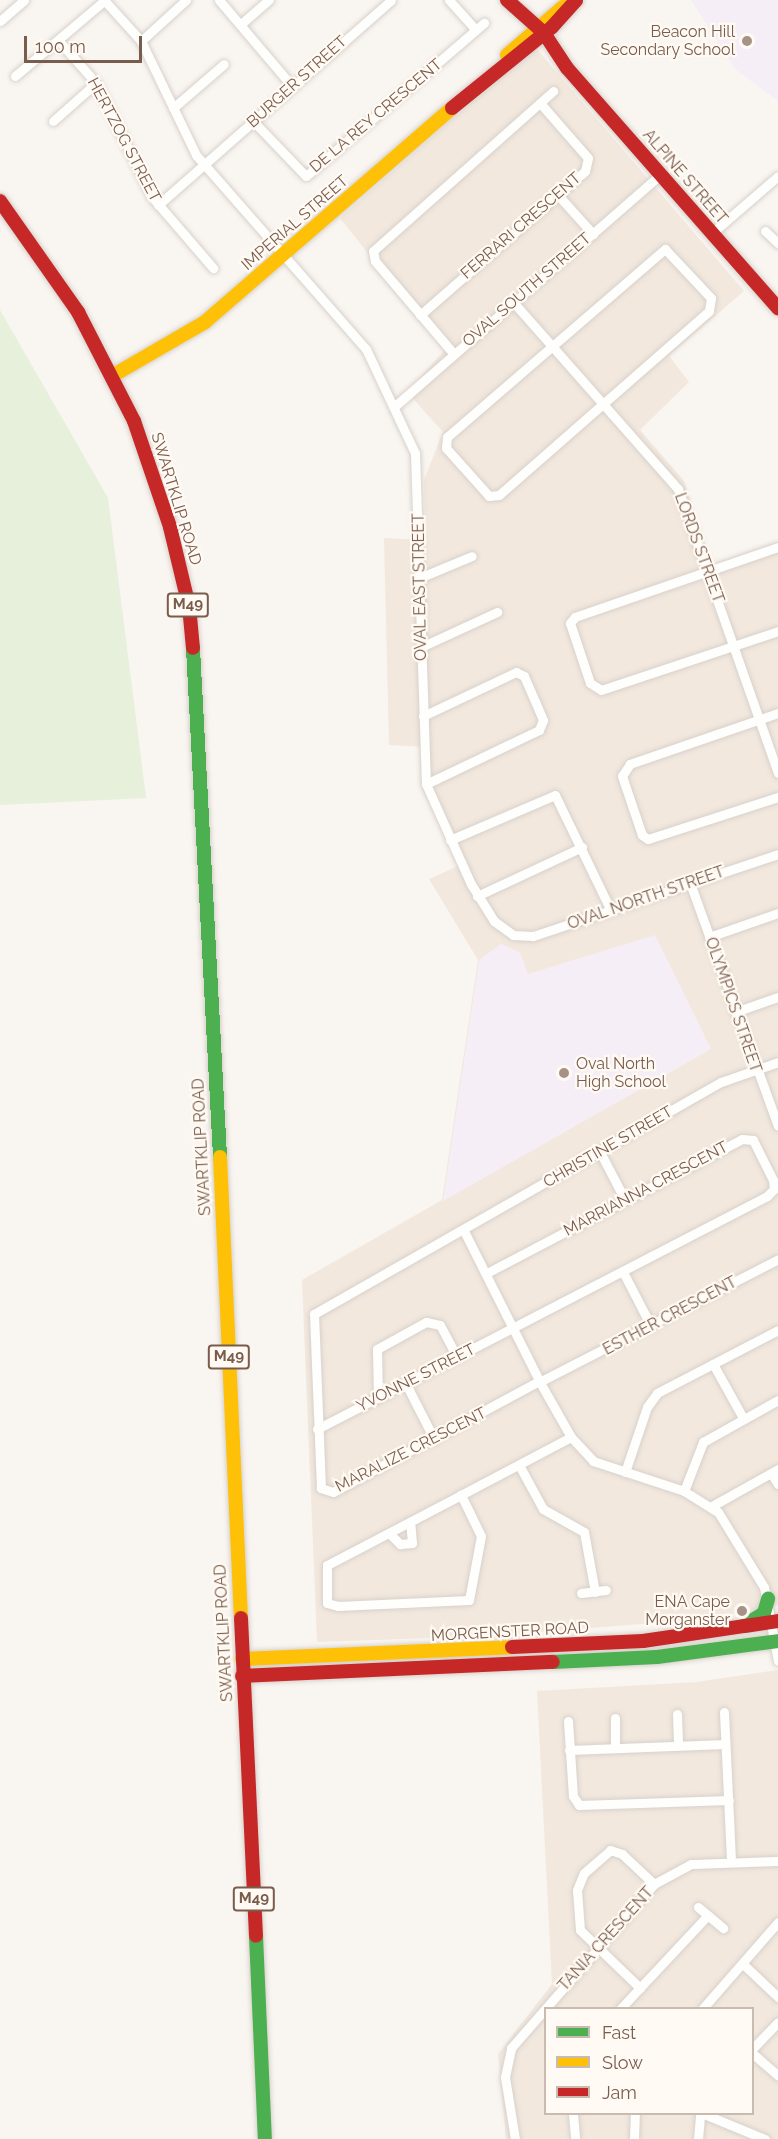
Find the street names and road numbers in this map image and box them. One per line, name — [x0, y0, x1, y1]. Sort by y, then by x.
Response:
street label: BURGER STREET — [243, 32, 351, 132]
street label: DE LA REY CRESCENT — [306, 55, 446, 177]
street label: HERTZOG STREET — [83, 75, 165, 205]
street label: ALPINE STREET — [639, 126, 731, 228]
street label: FERRARI CRESCENT — [457, 169, 585, 283]
street label: IMPERIAL STREET — [238, 171, 352, 275]
street label: OVAL SOUTH STREET — [459, 229, 595, 351]
street label: SWARTKLIP ROAD — [147, 430, 205, 568]
street label: LORDS STREET — [670, 490, 728, 606]
street label: OVAL EAST STREET — [409, 512, 431, 662]
road number: M49 — [166, 593, 210, 617]
street label: OVAL NORTH STREET — [565, 862, 727, 934]
street label: OLYMPICS STREET — [701, 935, 765, 1075]
street label: SWARTKLIP ROAD — [189, 1078, 215, 1216]
street label: CHRISTINE STREET — [540, 1102, 676, 1192]
street label: MARRIANNA CRESCENT — [560, 1137, 732, 1241]
street label: ESTHER CRESCENT — [600, 1273, 740, 1359]
street label: YVONNE STREET — [353, 1340, 479, 1416]
road number: M49 — [206, 1345, 252, 1369]
street label: MARALIZE CRESCENT — [332, 1404, 490, 1496]
street label: SWARTKLIP ROAD — [211, 1564, 237, 1702]
street label: MORGENSTER ROAD — [431, 1618, 589, 1646]
street label: TANIA CRESCENT — [554, 1883, 658, 1995]
road number: M49 — [232, 1887, 276, 1911]

